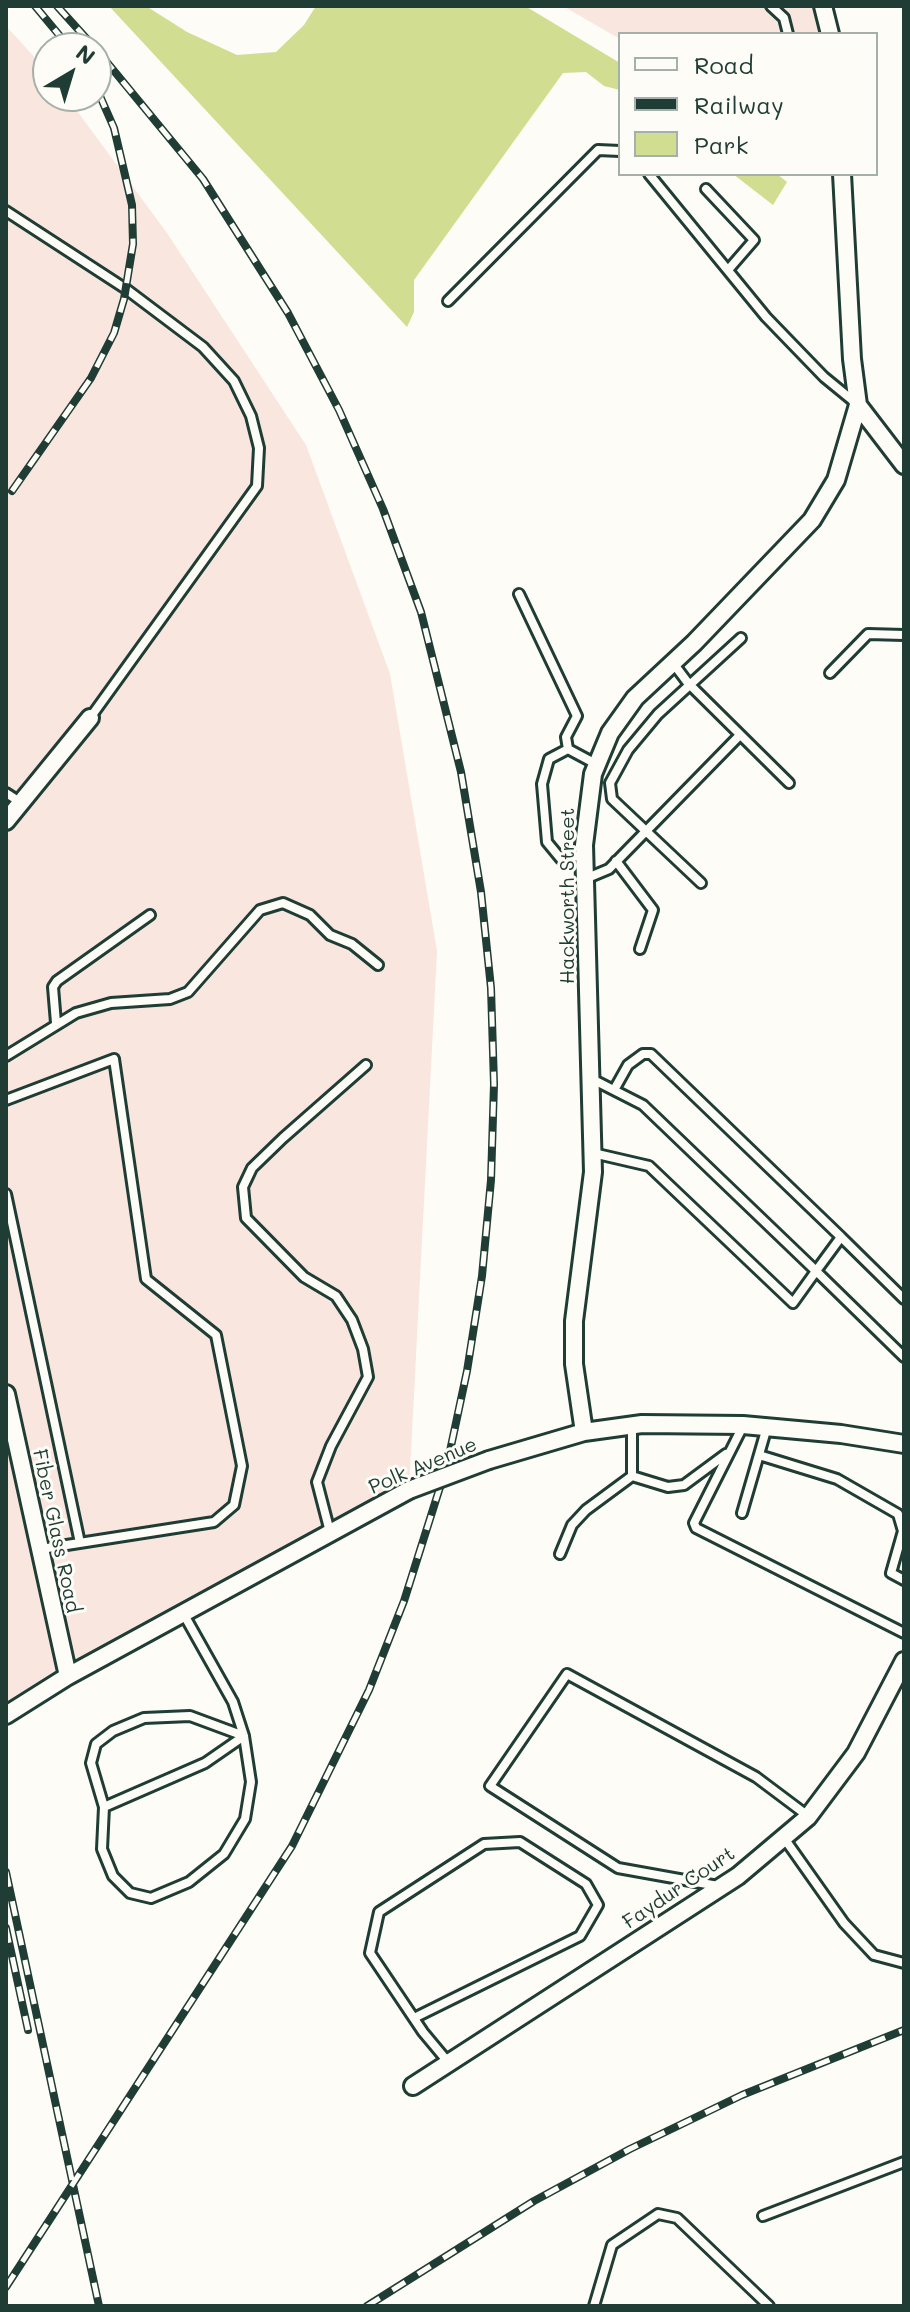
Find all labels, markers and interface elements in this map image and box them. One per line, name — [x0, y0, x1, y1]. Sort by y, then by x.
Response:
north arrow — [32, 32, 112, 112]
legend — [618, 32, 878, 176]
text: N — [70, 38, 101, 71]
text: Road — [694, 49, 754, 80]
text: Railway — [694, 89, 784, 120]
text: Park — [694, 129, 748, 160]
street label: Hackworth Street — [556, 808, 580, 984]
street label: Polk Avenue — [365, 1432, 481, 1500]
street label: Fiber Glass Road — [27, 1447, 85, 1615]
street label: Faydur Court — [618, 1842, 740, 1934]

